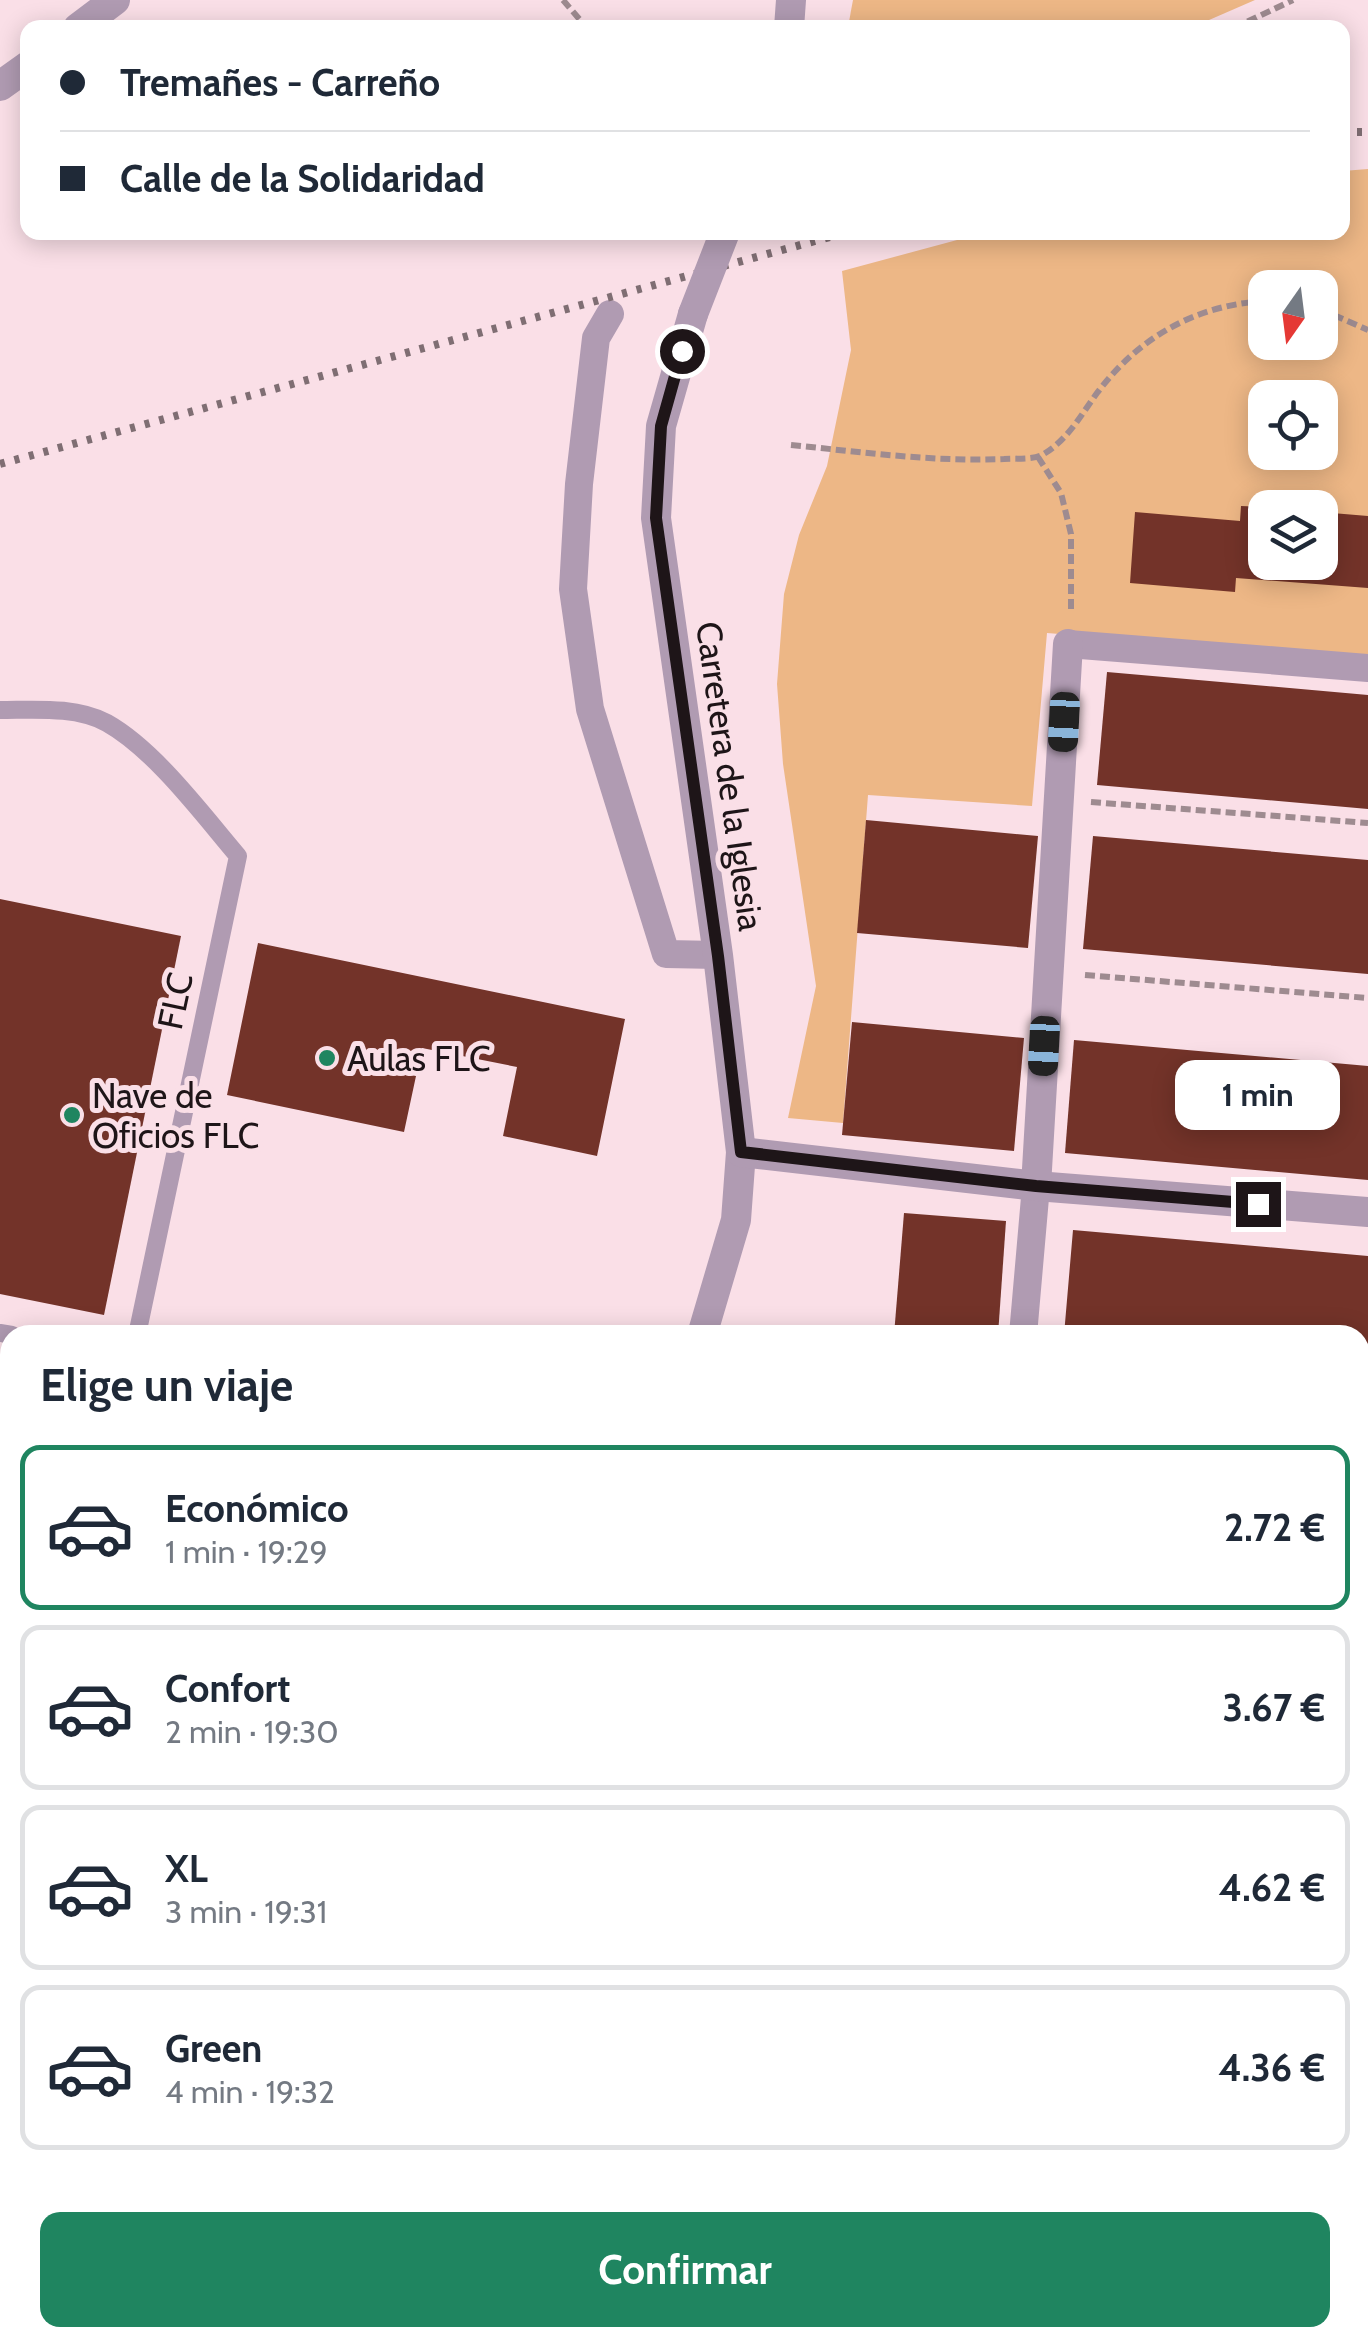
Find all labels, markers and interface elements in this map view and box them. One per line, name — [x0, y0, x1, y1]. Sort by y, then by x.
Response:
text: Tremañes - Carreño — [120, 59, 440, 106]
text: Calle de la Solidaridad — [120, 155, 485, 202]
north arrow — [1248, 270, 1338, 360]
map controls — [1248, 270, 1338, 580]
route start — [660, 329, 705, 374]
button: locate — [1248, 380, 1338, 470]
button: layers — [1248, 490, 1338, 580]
street label: Carretera de la Iglesia — [687, 619, 773, 934]
car — [1047, 691, 1081, 753]
street label: FLC — [148, 969, 202, 1033]
car — [1027, 1015, 1061, 1077]
place label: Aulas FLC — [347, 1037, 490, 1080]
marker: Aulas FLC — [316, 1047, 338, 1069]
callout: 1 min — [1176, 1059, 1340, 1129]
place label: Nave de Oficios FLC — [92, 1074, 259, 1157]
text: 1 min — [1221, 1075, 1294, 1114]
marker: Nave de Oficios FLC — [61, 1104, 83, 1126]
route end — [1236, 1182, 1281, 1227]
text: Elige un viaje — [40, 1358, 293, 1412]
icon: car — [45, 1483, 135, 1573]
text: Económico — [165, 1485, 349, 1532]
text: 2.72 € — [1224, 1504, 1325, 1551]
text: 1 min · 19:29 — [165, 1532, 328, 1571]
icon: car — [45, 1663, 135, 1753]
text: Confort — [165, 1665, 290, 1712]
text: 3.67 € — [1222, 1684, 1325, 1731]
text: 2 min · 19:30 — [165, 1712, 339, 1751]
icon: car — [45, 1843, 135, 1933]
text: XL — [165, 1845, 208, 1892]
text: 4.62 € — [1219, 1864, 1325, 1911]
text: 3 min · 19:31 — [165, 1892, 327, 1931]
icon: car — [45, 2023, 135, 2113]
text: Green — [165, 2025, 262, 2072]
text: 4.36 € — [1218, 2044, 1325, 2091]
text: 4 min · 19:32 — [165, 2072, 335, 2111]
button: Confirmar — [40, 2212, 1330, 2327]

